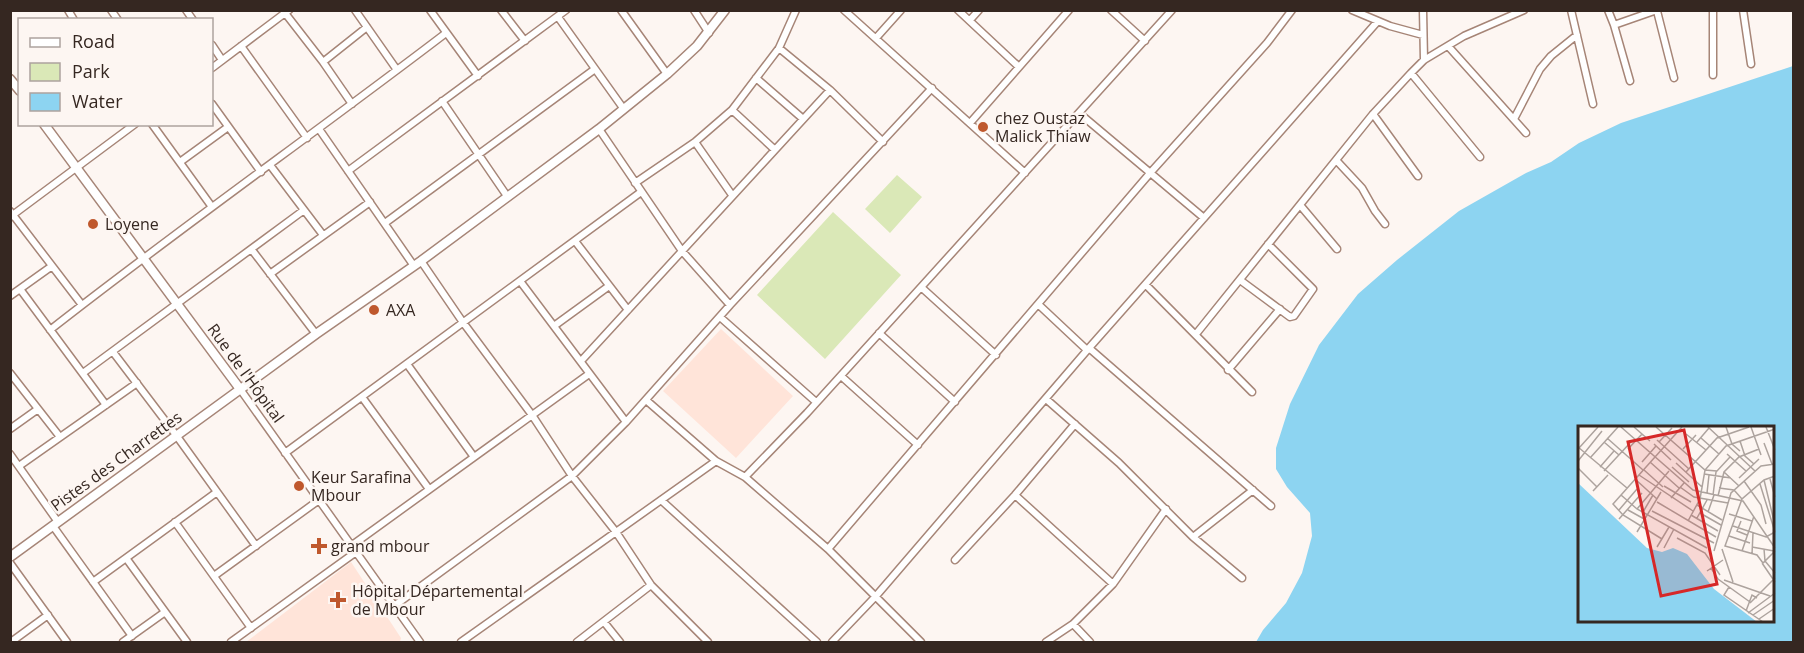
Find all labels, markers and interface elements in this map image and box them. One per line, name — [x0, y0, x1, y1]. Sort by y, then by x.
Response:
legend — [18, 18, 213, 126]
text: Road — [72, 29, 115, 53]
text: Park — [72, 59, 110, 83]
text: Water — [72, 89, 123, 113]
place label: chez Oustaz Malick Thiaw — [995, 107, 1091, 147]
marker: chez Oustaz Malick Thiaw — [976, 120, 990, 134]
place label: Loyene — [105, 213, 159, 235]
marker: Loyene — [86, 217, 100, 231]
place label: AXA — [386, 299, 416, 321]
marker: AXA — [367, 303, 381, 317]
street label: Rue de l'Hôpital — [203, 319, 289, 427]
street label: Pistes des Charrettes — [46, 406, 186, 516]
inset map — [1578, 426, 1774, 623]
place label: Keur Sarafina Mbour — [311, 466, 412, 506]
marker: Keur Sarafina Mbour — [292, 479, 306, 493]
place label: grand mbour — [331, 535, 430, 557]
marker: grand mbour — [312, 539, 326, 553]
place label: Hôpital Départemental de Mbour — [352, 580, 523, 620]
marker: Hôpital Départemental de Mbour — [329, 591, 347, 609]

